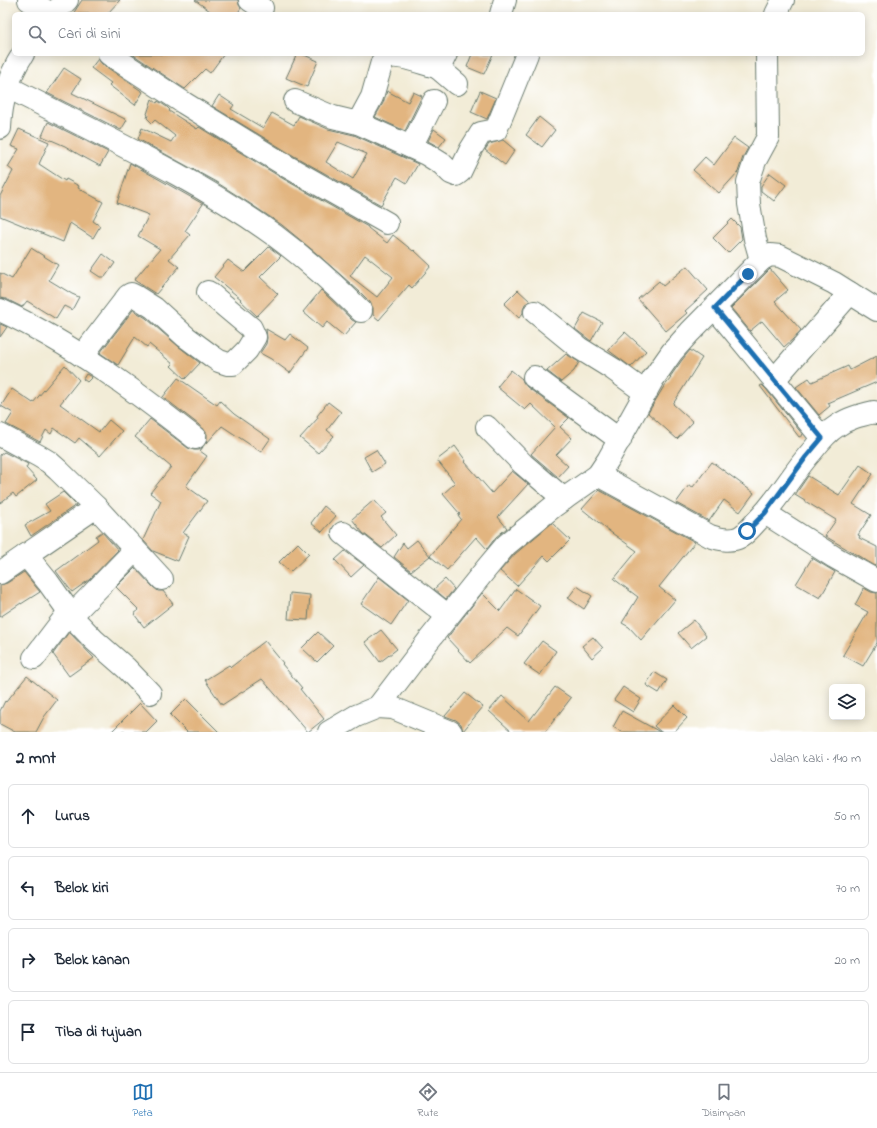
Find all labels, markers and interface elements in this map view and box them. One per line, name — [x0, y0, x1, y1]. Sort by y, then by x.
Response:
search box — [12, 12, 865, 56]
icon: search — [26, 23, 48, 45]
text: Cari di sini — [58, 23, 121, 45]
route end — [739, 265, 757, 283]
route start — [738, 522, 756, 540]
map controls — [829, 684, 865, 720]
button: layers — [829, 684, 865, 720]
text: 2 mnt — [16, 746, 56, 771]
text: Jalan kaki · 140 m — [770, 749, 861, 768]
icon: ahead — [17, 805, 39, 827]
text: Lurus — [55, 805, 90, 827]
text: 50 m — [834, 807, 860, 826]
icon: left — [17, 877, 39, 899]
text: Belok kiri — [55, 877, 109, 899]
text: 70 m — [836, 879, 860, 898]
icon: right — [17, 949, 39, 971]
text: Belok kanan — [55, 949, 130, 971]
text: 20 m — [835, 951, 860, 970]
icon: arrive — [17, 1021, 39, 1043]
text: Tiba di tujuan — [55, 1021, 142, 1043]
tab: Peta — [132, 1081, 154, 1121]
tab: Rute — [417, 1081, 439, 1121]
tab: Disimpan — [702, 1081, 745, 1121]

